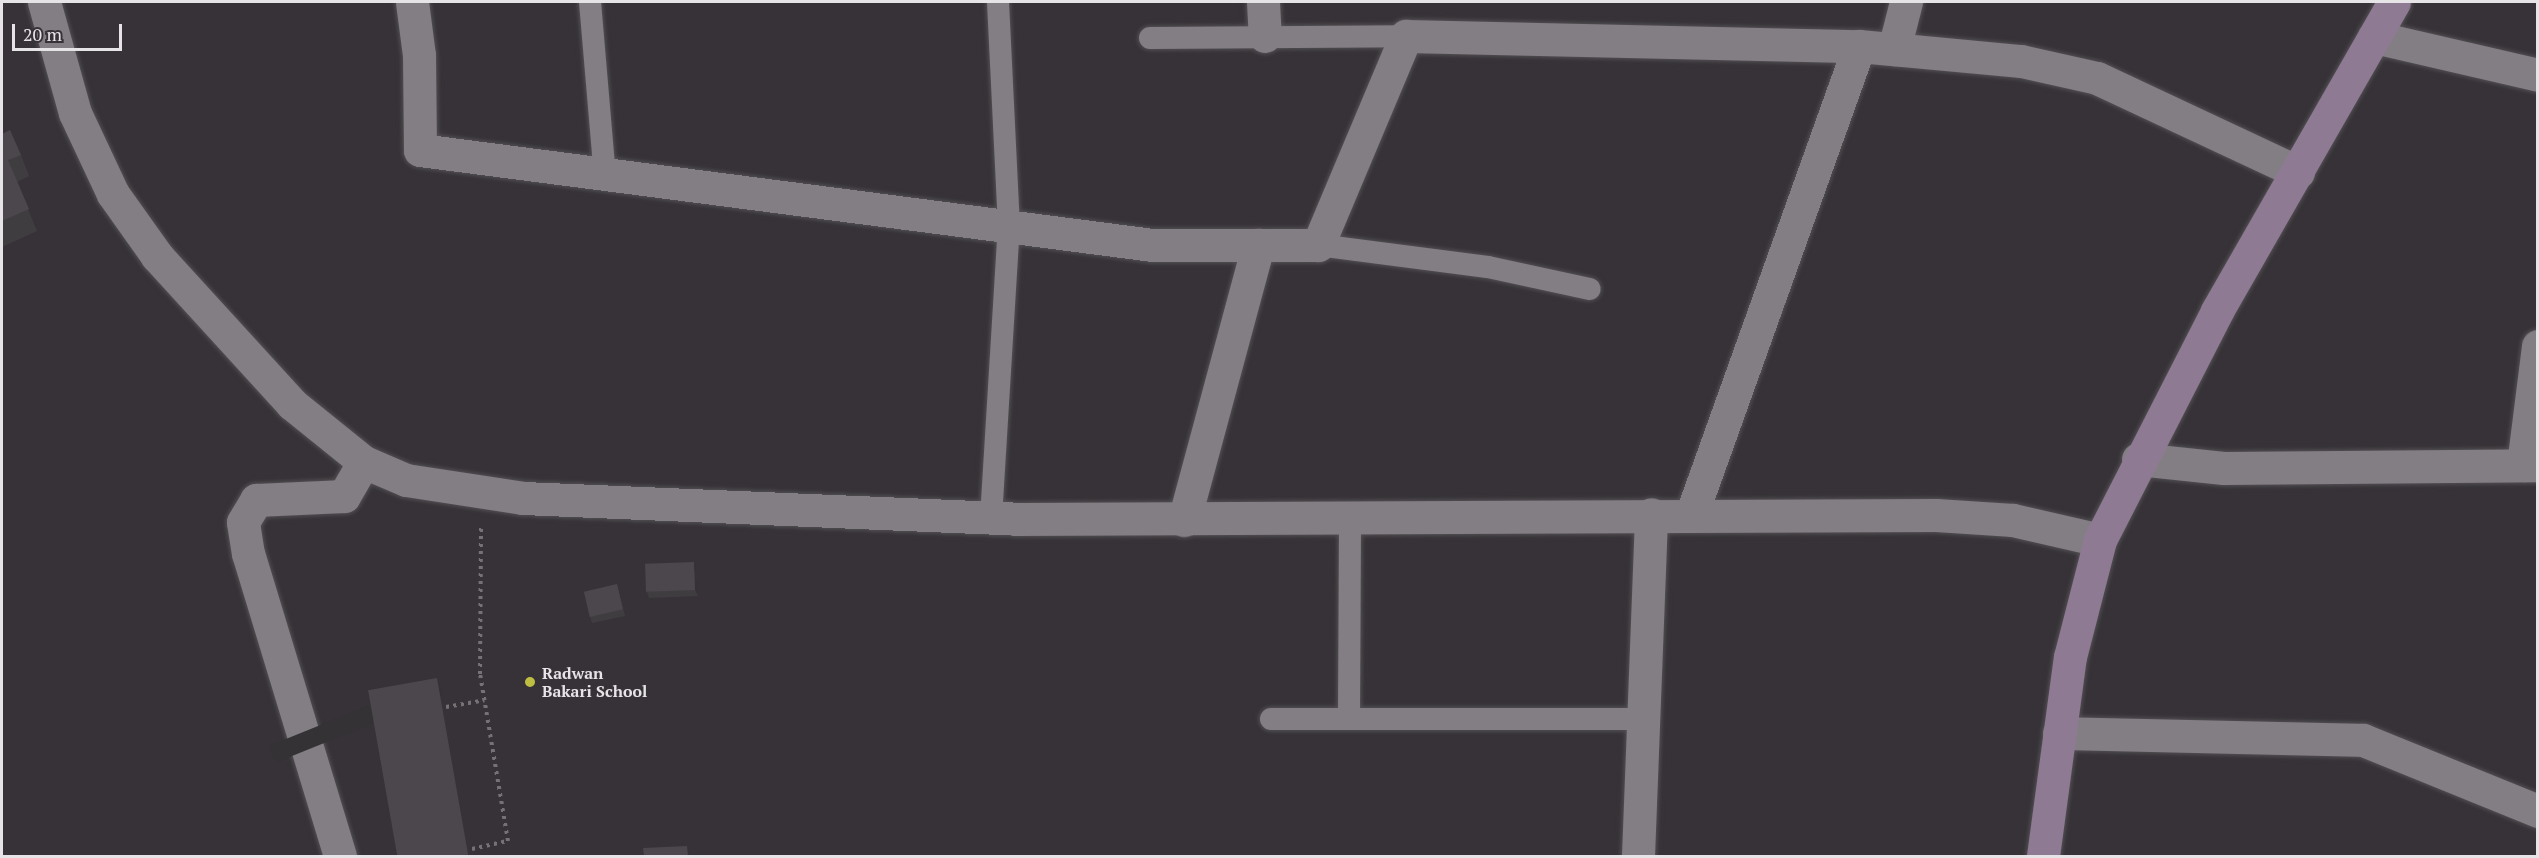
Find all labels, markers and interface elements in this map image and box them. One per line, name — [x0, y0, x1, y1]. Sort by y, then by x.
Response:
scale bar — [15, 12, 124, 50]
text: 20 m — [23, 22, 62, 46]
place label: Radwan Bakari School — [542, 663, 647, 701]
marker: Radwan Bakari School — [523, 675, 537, 689]

